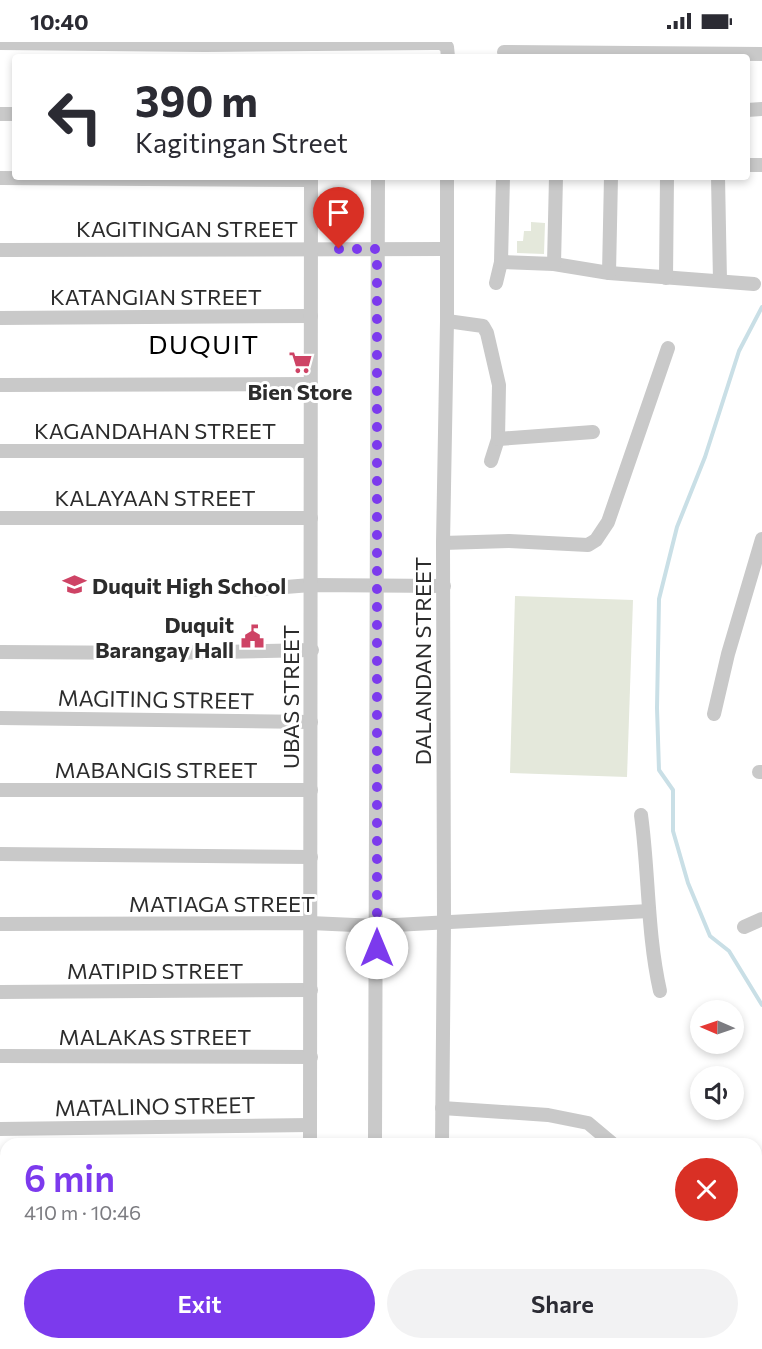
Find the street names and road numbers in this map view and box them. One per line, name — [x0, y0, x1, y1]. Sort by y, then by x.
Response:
street label: KAGITINGAN STREET — [76, 215, 298, 242]
street label: KATANGIAN STREET — [50, 283, 262, 310]
street label: KAGANDAHAN STREET — [34, 417, 276, 444]
street label: KALAYAAN STREET — [54, 484, 256, 511]
street label: DALANDAN STREET — [409, 557, 436, 765]
street label: UBAS STREET — [277, 625, 304, 769]
street label: MAGITING STREET — [57, 684, 255, 714]
street label: MABANGIS STREET — [54, 756, 258, 783]
street label: MATIAGA STREET — [129, 890, 315, 917]
street label: MATIPID STREET — [67, 957, 243, 984]
street label: MALAKAS STREET — [59, 1023, 251, 1050]
street label: MATALINO STREET — [54, 1091, 256, 1121]

